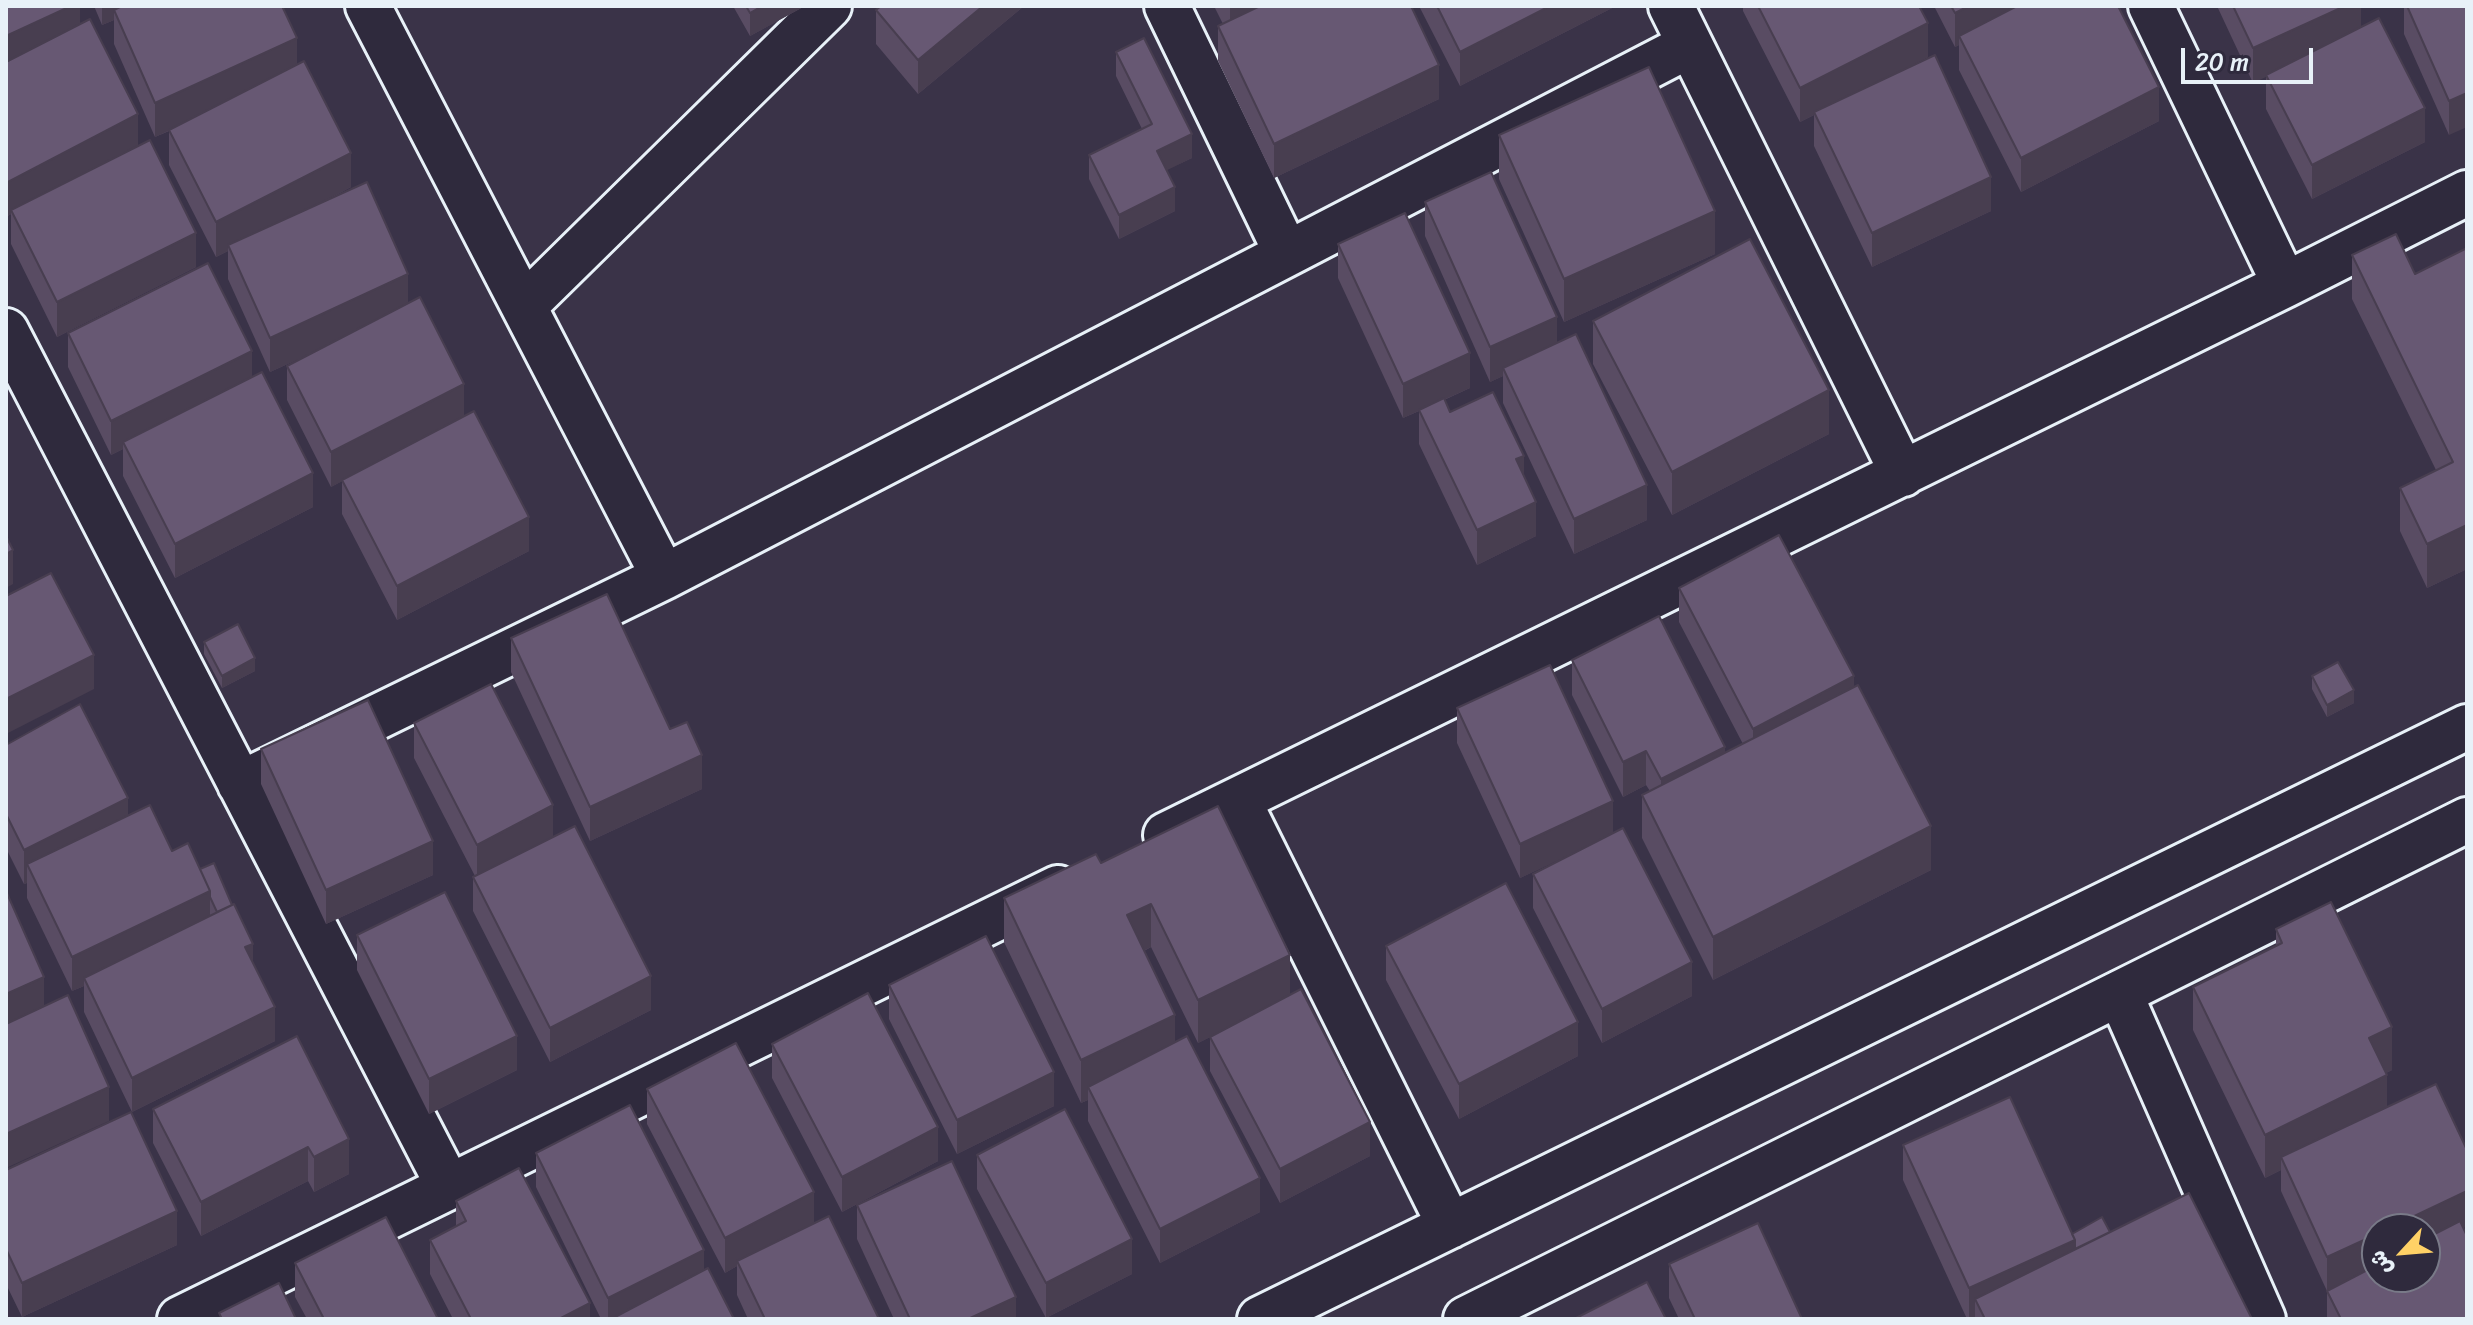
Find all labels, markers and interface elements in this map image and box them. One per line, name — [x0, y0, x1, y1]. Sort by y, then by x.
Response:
scale bar — [2185, 32, 2317, 82]
text: 20 m — [2195, 41, 2249, 83]
north arrow — [2361, 1213, 2441, 1293]
text: ش — [2358, 1243, 2404, 1282]

